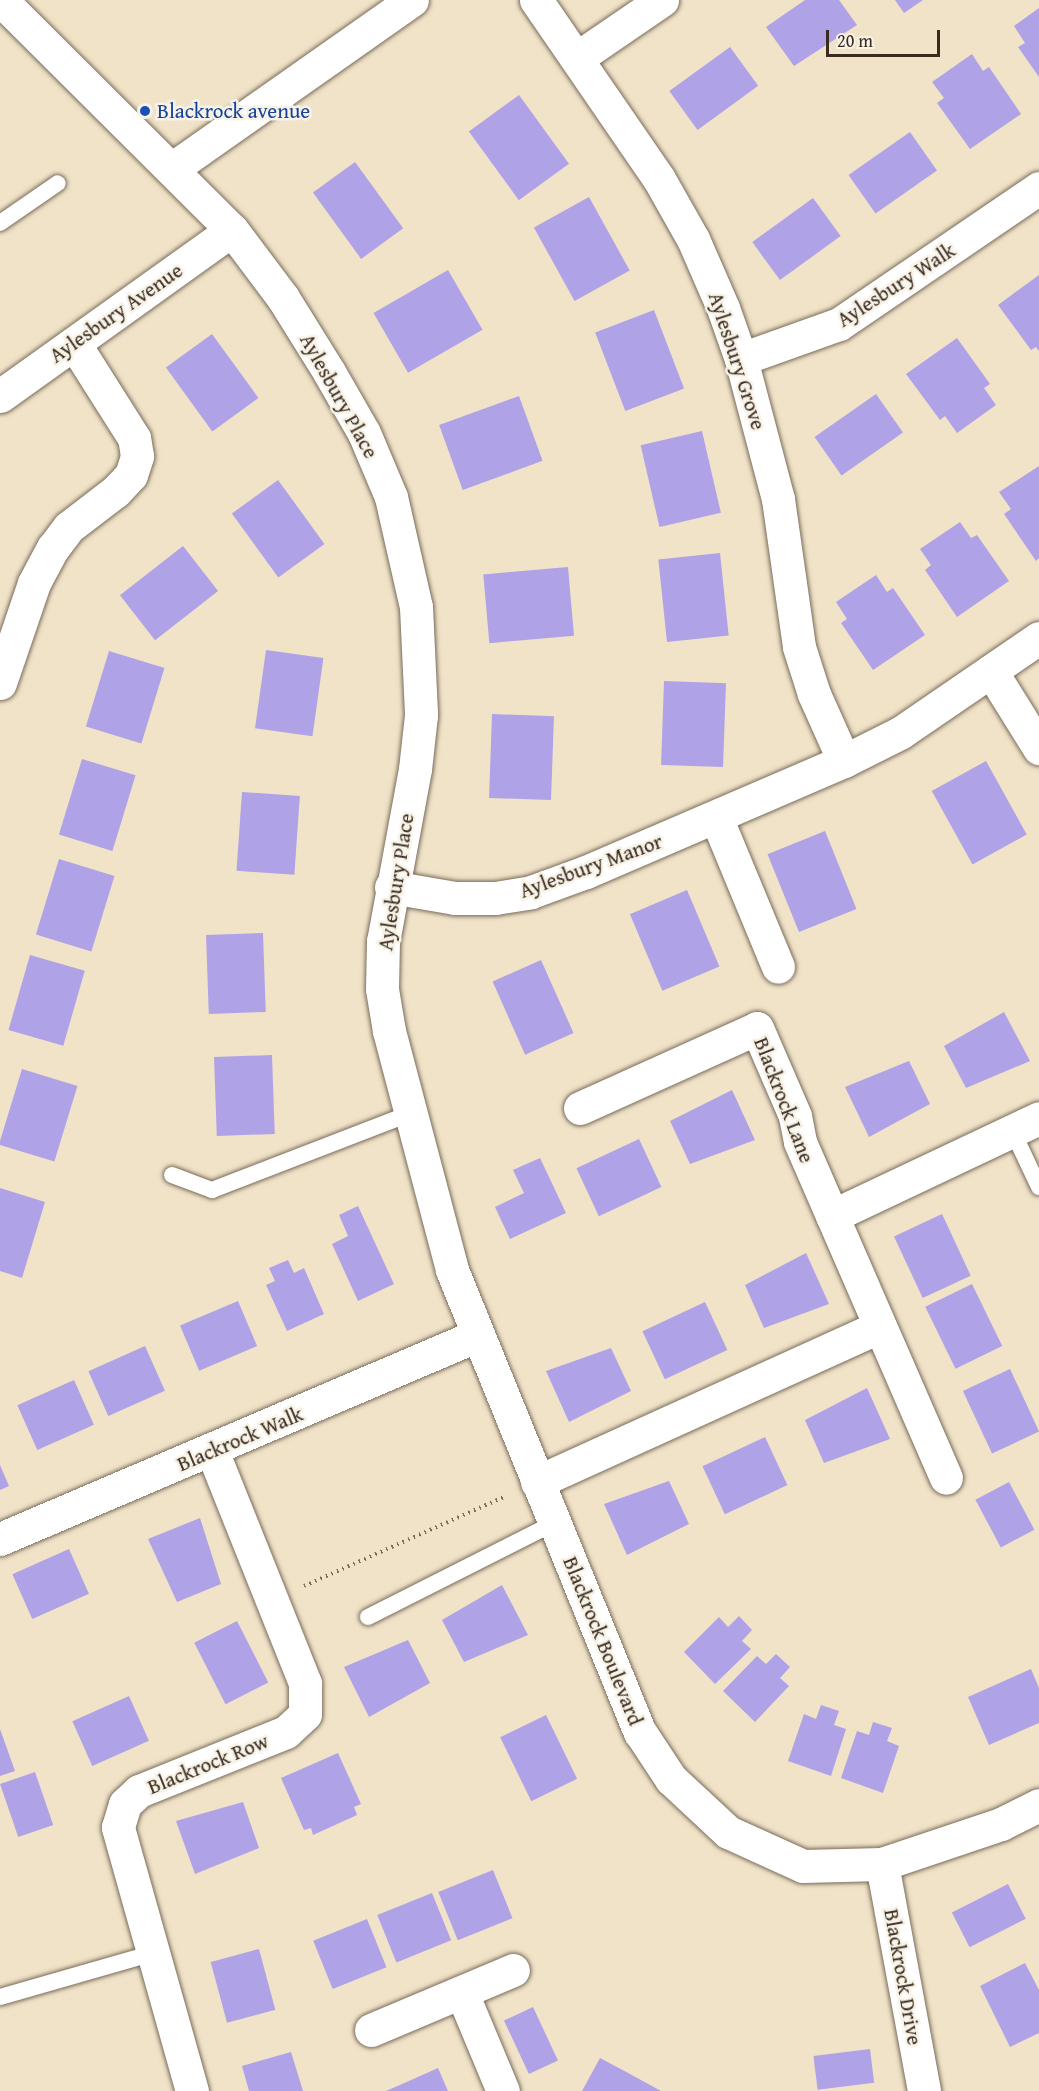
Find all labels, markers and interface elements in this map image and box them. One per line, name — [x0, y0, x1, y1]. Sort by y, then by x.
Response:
scale bar — [829, 18, 943, 56]
text: 20 m — [837, 27, 873, 54]
place label: Blackrock avenue — [157, 98, 310, 124]
marker: Blackrock avenue — [138, 104, 152, 118]
street label: Aylesbury Walk — [832, 237, 960, 333]
street label: Aylesbury Avenue — [45, 258, 187, 368]
street label: Aylesbury Grove — [703, 289, 771, 433]
street label: Aylesbury Place — [294, 329, 384, 463]
street label: Aylesbury Place — [373, 812, 419, 952]
street label: Aylesbury Manor — [516, 828, 666, 904]
street label: Blackrock Lane — [748, 1034, 820, 1166]
street label: Blackrock Walk — [173, 1401, 307, 1477]
street label: Blackrock Boulevard — [558, 1553, 648, 1729]
street label: Blackrock Row — [144, 1728, 272, 1800]
street label: Blackrock Drive — [879, 1907, 927, 2047]

